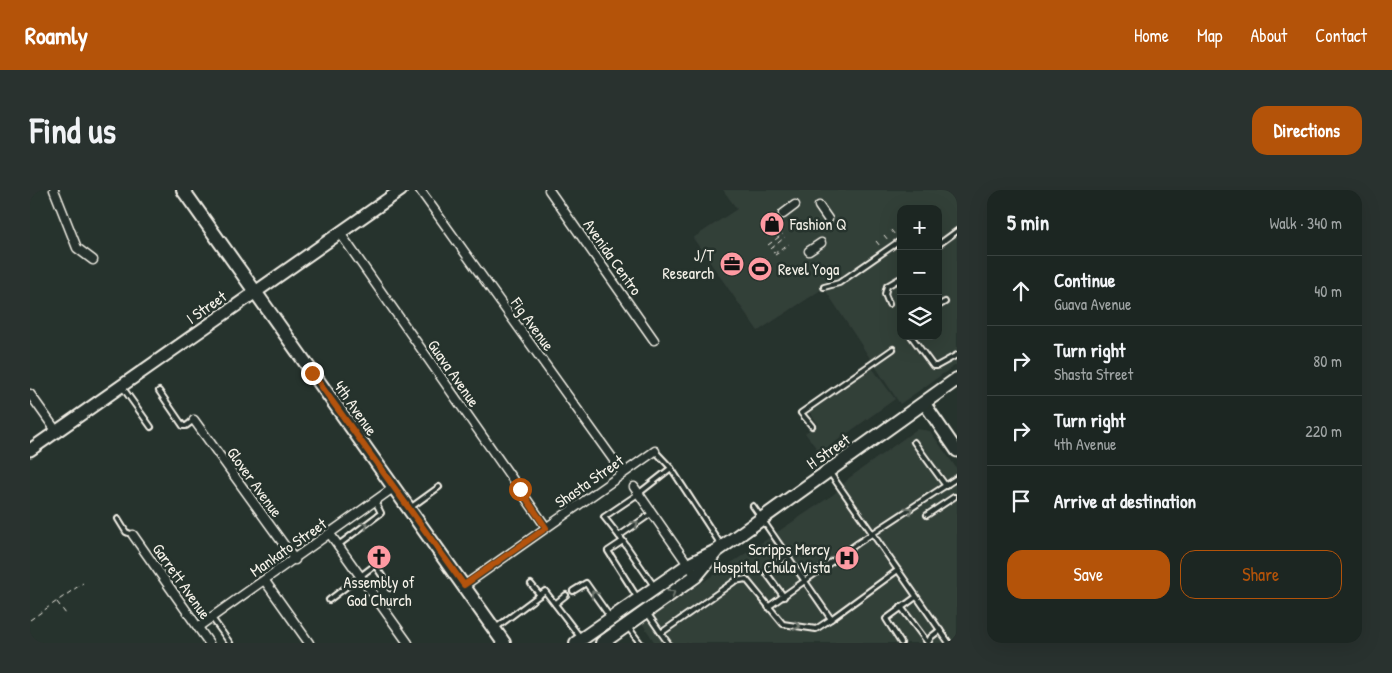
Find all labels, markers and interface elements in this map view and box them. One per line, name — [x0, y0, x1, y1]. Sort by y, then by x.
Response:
text: Roamly — [25, 19, 88, 51]
text: Home — [1134, 23, 1169, 48]
text: Map — [1197, 23, 1222, 48]
text: About — [1250, 23, 1287, 48]
text: Contact — [1315, 23, 1367, 48]
button: Directions — [1252, 106, 1362, 155]
text: Find us — [30, 107, 116, 154]
map controls — [897, 205, 942, 340]
button: + — [897, 205, 942, 250]
text: 5 min — [1007, 208, 1049, 237]
shop icon: Fashion Q — [759, 211, 785, 237]
text: Walk · 340 m — [1270, 212, 1342, 234]
place label: Fashion Q — [789, 213, 847, 235]
street label: Avenida Centro — [579, 215, 648, 300]
place label: J/T Research — [662, 244, 715, 284]
button: − — [897, 250, 942, 295]
office icon: J/T Research — [719, 251, 745, 277]
sports icon: Revel Yoga — [747, 256, 773, 282]
place label: Revel Yoga — [778, 258, 839, 280]
text: Continue — [1054, 267, 1115, 293]
icon: ahead — [1007, 277, 1035, 305]
text: 40 m — [1314, 280, 1342, 302]
street label: I Street — [181, 285, 231, 329]
street label: Fig Avenue — [506, 292, 560, 356]
text: Guava Avenue — [1054, 293, 1131, 315]
button: layers — [897, 295, 942, 340]
street label: Guava Avenue — [423, 335, 486, 411]
text: Turn right — [1054, 337, 1125, 363]
icon: right — [1007, 347, 1035, 375]
text: 80 m — [1313, 350, 1342, 372]
route end — [301, 362, 324, 385]
text: Shasta Street — [1054, 363, 1133, 385]
street label: 4th Avenue — [329, 376, 383, 440]
text: Turn right — [1054, 407, 1125, 433]
icon: right — [1007, 417, 1035, 445]
text: 220 m — [1305, 420, 1342, 442]
street label: H Street — [802, 428, 855, 474]
text: 4th Avenue — [1054, 433, 1116, 455]
street label: Glover Avenue — [222, 443, 288, 522]
street label: Shasta Street — [550, 449, 628, 513]
route start — [509, 478, 532, 501]
icon: arrive — [1007, 487, 1035, 515]
text: Arrive at destination — [1054, 488, 1196, 514]
one-way arrow — [903, 507, 913, 516]
street label: Mankato Street — [245, 512, 331, 581]
one-way arrow — [630, 521, 639, 530]
one-way arrow — [359, 522, 368, 532]
place label: Scripps Mercy Hospital Chula Vista — [713, 538, 830, 578]
street label: Garrett Avenue — [148, 539, 217, 624]
church icon: Assembly of God Church — [366, 544, 392, 570]
hospital icon: Scripps Mercy Hospital Chula Vista — [834, 545, 860, 571]
button: Save — [1007, 550, 1170, 599]
button: Share — [1180, 550, 1342, 599]
place label: Assembly of God Church — [344, 571, 415, 611]
one-way arrow — [591, 590, 600, 600]
one-way arrow — [666, 590, 675, 599]
one-way arrow — [793, 621, 801, 631]

